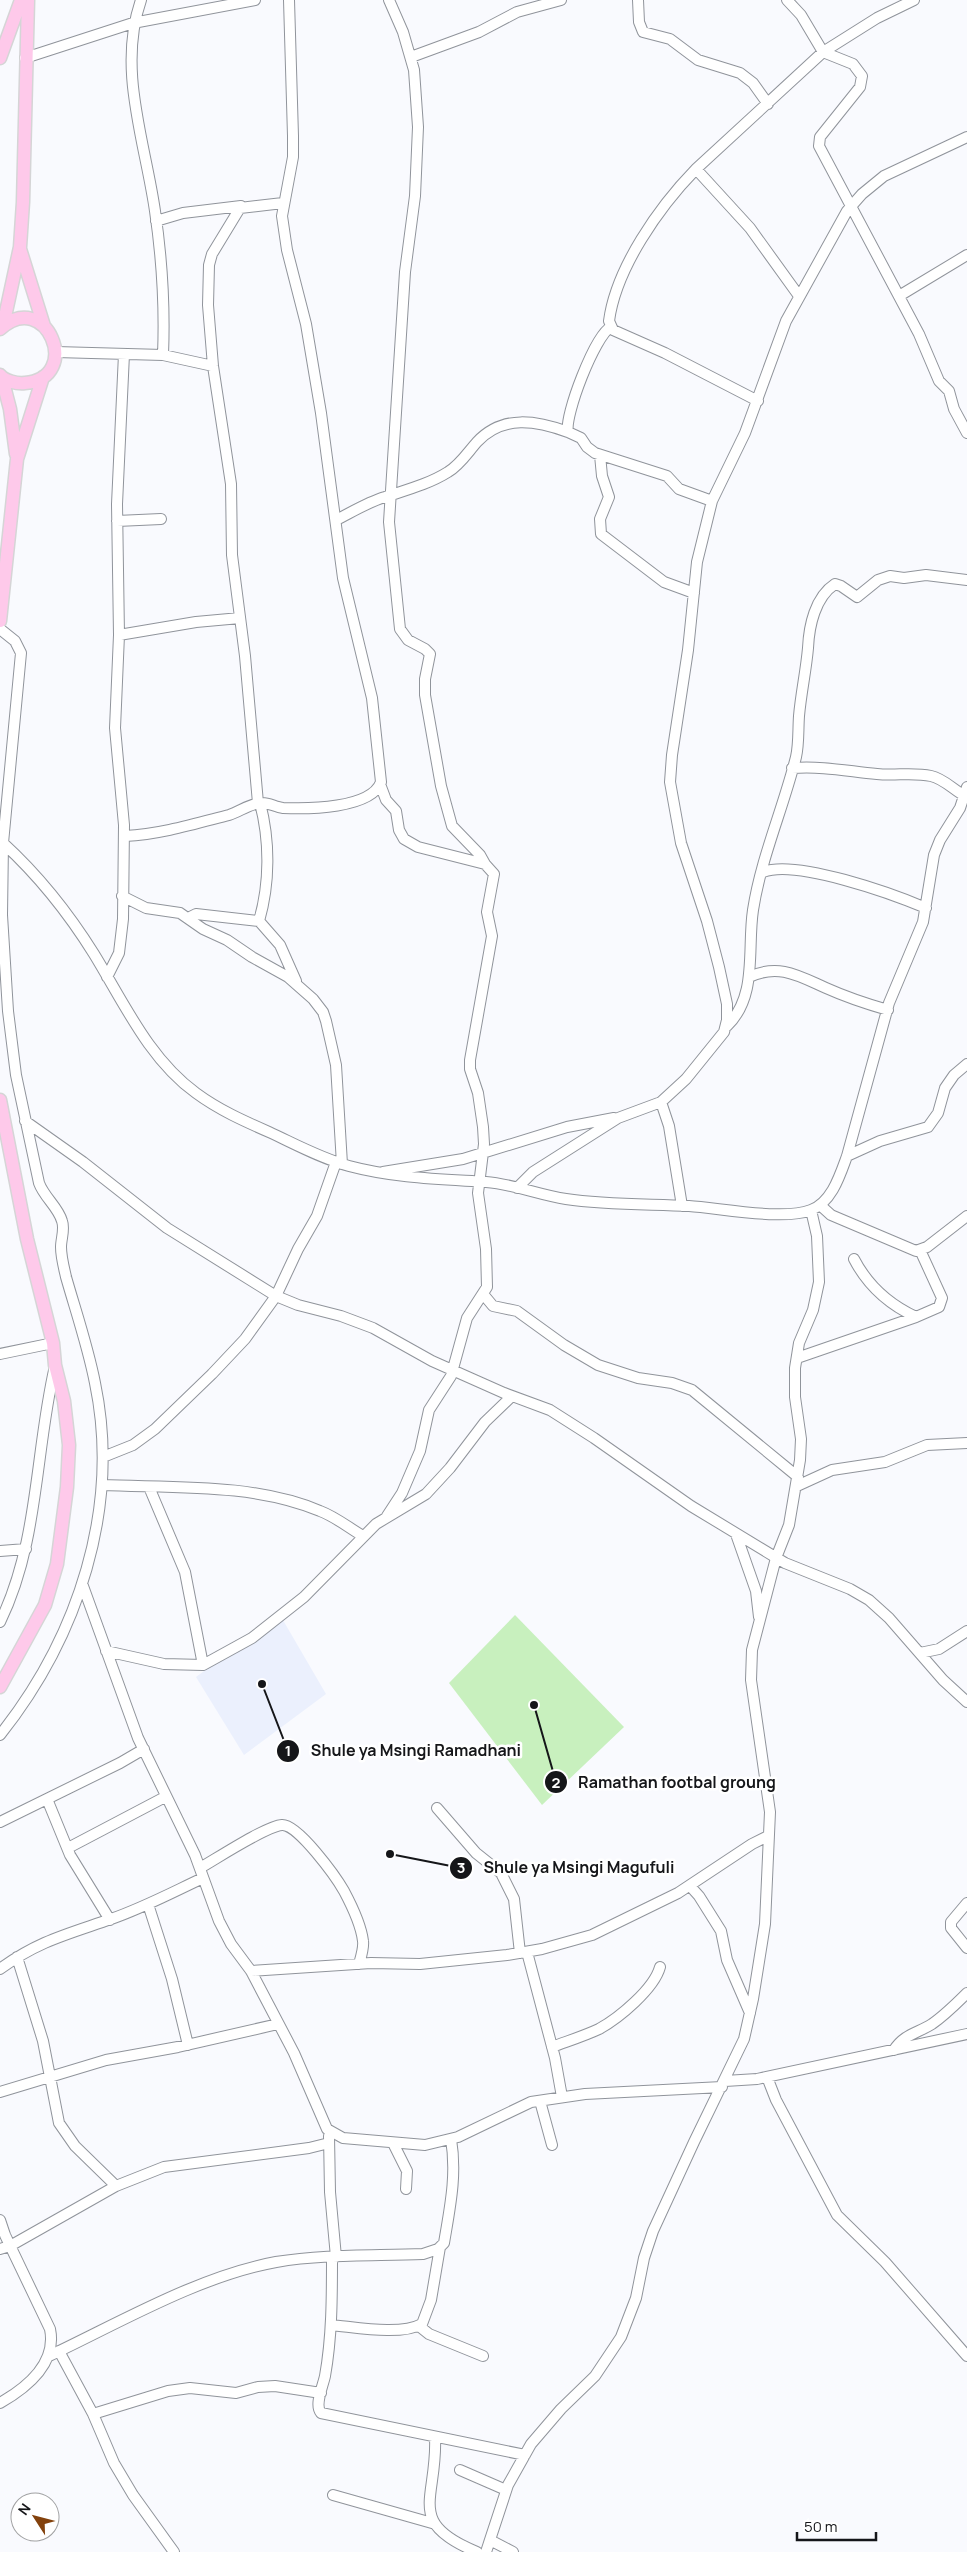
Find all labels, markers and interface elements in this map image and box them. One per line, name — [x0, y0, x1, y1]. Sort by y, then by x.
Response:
callout: Shule ya Msingi Ramadhani — [276, 1735, 531, 1766]
text: Shule ya Msingi Ramadhani — [311, 1739, 521, 1761]
text: 1 — [285, 1740, 291, 1761]
callout: Ramathan footbal groung — [543, 1767, 786, 1798]
text: Ramathan footbal groung — [578, 1771, 776, 1793]
text: 2 — [552, 1772, 561, 1793]
callout: Shule ya Msingi Magufuli — [448, 1852, 684, 1883]
text: Shule ya Msingi Magufuli — [483, 1856, 675, 1878]
text: 3 — [457, 1857, 465, 1878]
north arrow — [10, 2492, 60, 2542]
text: N — [13, 2499, 35, 2519]
scale bar — [797, 2510, 876, 2542]
text: 50 m — [804, 2516, 838, 2537]

